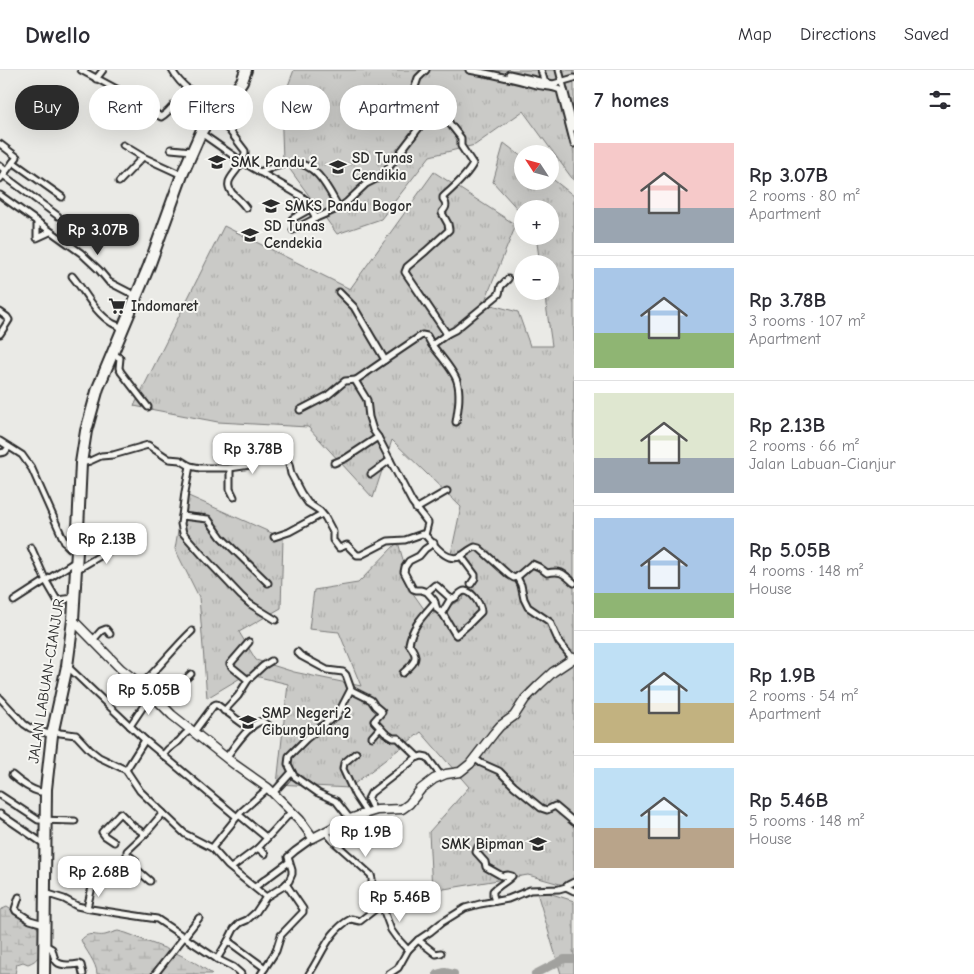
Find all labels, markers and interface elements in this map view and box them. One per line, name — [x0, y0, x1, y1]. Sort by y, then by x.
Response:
text: Dwello — [25, 21, 90, 49]
text: Map — [738, 24, 772, 45]
text: Directions — [800, 24, 876, 45]
text: Saved — [904, 24, 949, 45]
chip: Buy — [15, 85, 79, 130]
chip: Rent — [89, 85, 160, 130]
chip: Filters — [170, 85, 253, 130]
chip: New — [263, 85, 330, 130]
chip: Apartment — [340, 85, 457, 130]
icon: filters — [926, 86, 954, 114]
text: 7 homes — [594, 88, 669, 112]
north arrow — [514, 145, 559, 190]
map controls — [514, 145, 559, 300]
place label: SD Tunas Cendikia — [352, 149, 413, 184]
school or university icon: SMK Pandu 2 — [207, 152, 227, 172]
place label: SMK Pandu 2 — [231, 153, 318, 171]
school or university icon: SD Tunas Cendikia — [328, 157, 348, 177]
icon: home — [634, 163, 694, 223]
text: Rp 3.07B — [749, 163, 828, 187]
text: 2 rooms · 80 m² — [749, 187, 860, 205]
school or university icon: SMKS Pandu Bogor — [261, 196, 281, 216]
place label: SMKS Pandu Bogor — [285, 197, 411, 215]
button: + — [514, 200, 559, 245]
text: Apartment — [749, 205, 821, 223]
pin: Rp 3.07B — [46, 214, 150, 256]
place label: SD Tunas Cendekia — [264, 217, 325, 252]
text: Rp 3.07B — [68, 221, 128, 239]
school or university icon: SD Tunas Cendekia — [240, 225, 260, 245]
button: − — [514, 255, 559, 300]
icon: home — [634, 288, 694, 348]
text: Rp 3.78B — [749, 288, 826, 312]
supermarket icon: Indomaret — [107, 296, 127, 316]
place label: Indomaret — [131, 297, 199, 315]
text: 3 rooms · 107 m² — [749, 312, 865, 330]
text: Apartment — [749, 330, 821, 348]
icon: home — [634, 413, 694, 473]
text: Rp 2.13B — [749, 413, 825, 437]
pin: Rp 3.78B — [201, 432, 305, 475]
text: 2 rooms · 66 m² — [749, 437, 859, 455]
text: Rp 3.78B — [224, 440, 282, 458]
text: Jalan Labuan-Cianjur — [749, 455, 896, 473]
pin: Rp 2.13B — [55, 522, 159, 565]
text: Rp 2.13B — [78, 530, 136, 548]
icon: home — [634, 538, 694, 598]
text: Rp 5.05B — [749, 538, 831, 562]
text: 4 rooms · 148 m² — [749, 562, 863, 580]
text: House — [749, 580, 792, 598]
street label: JALAN LABUAN-CIANJUR — [24, 597, 68, 765]
icon: home — [634, 663, 694, 723]
text: Rp 1.9B — [749, 663, 816, 687]
pin: Rp 5.05B — [97, 674, 201, 716]
text: Rp 5.05B — [118, 681, 180, 699]
text: 2 rooms · 54 m² — [749, 687, 858, 705]
place label: SMP Negeri 2 Cibungbulang — [262, 704, 351, 739]
text: Apartment — [749, 705, 821, 723]
school or university icon: SMP Negeri 2 Cibungbulang — [238, 712, 258, 732]
icon: home — [634, 788, 694, 848]
text: Rp 5.46B — [749, 788, 828, 812]
text: 5 rooms · 148 m² — [749, 812, 864, 830]
pin: Rp 1.9B — [320, 816, 412, 858]
text: Rp 1.9B — [341, 823, 391, 841]
text: House — [749, 830, 792, 848]
school or university icon: SMK Bipman — [528, 834, 548, 854]
place label: SMK Bipman — [442, 835, 524, 853]
pin: Rp 2.68B — [47, 856, 151, 898]
text: Rp 2.68B — [69, 863, 129, 881]
pin: Rp 5.46B — [348, 880, 452, 923]
text: Rp 5.46B — [370, 888, 430, 906]

